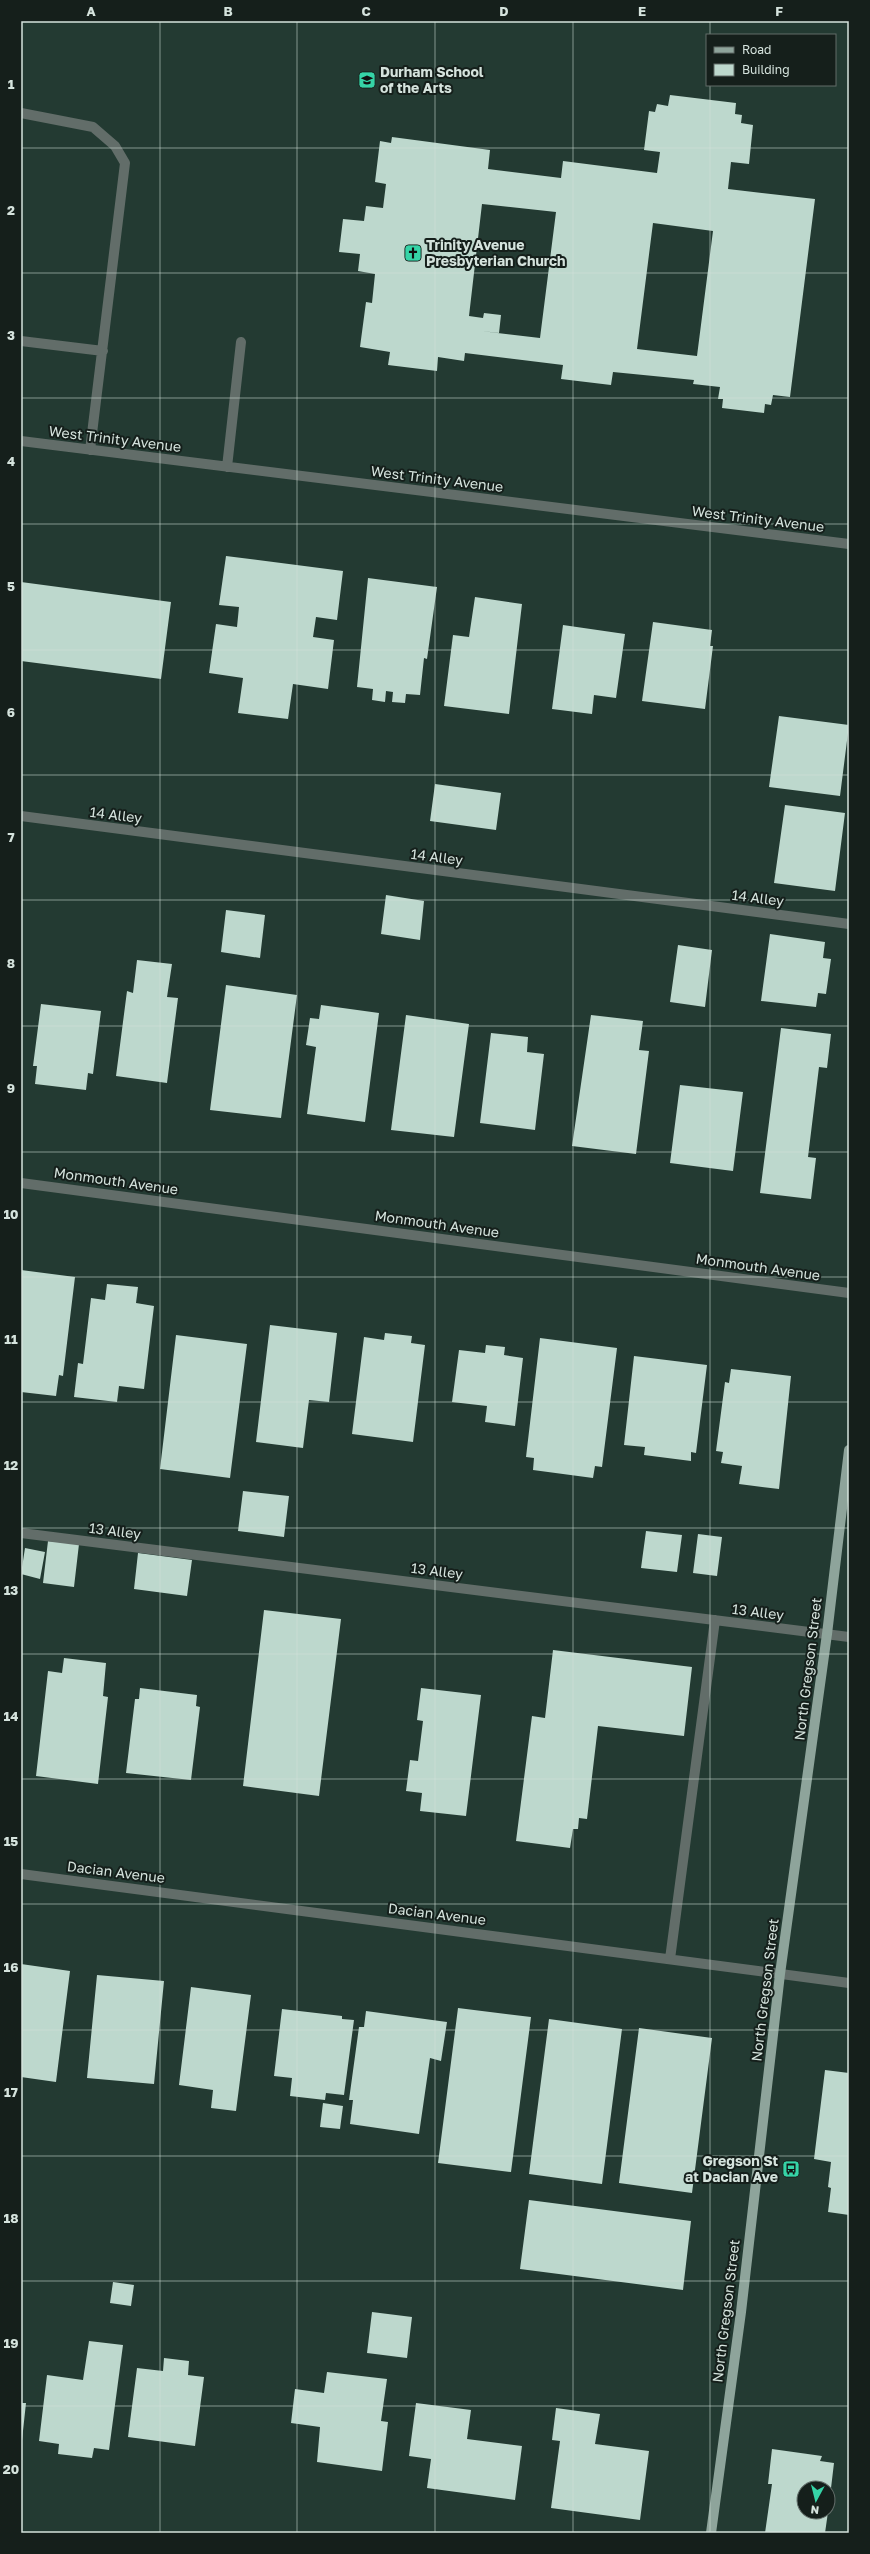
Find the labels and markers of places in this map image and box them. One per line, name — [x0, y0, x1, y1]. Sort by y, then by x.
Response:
place label: Durham School of the Arts — [380, 63, 484, 96]
school or university icon: Durham School of the Arts — [357, 70, 377, 90]
place label: Trinity Avenue Presbyterian Church — [426, 236, 566, 269]
church icon: Trinity Avenue Presbyterian Church — [403, 243, 423, 263]
place label: Gregson St at Dacian Ave — [685, 2152, 778, 2185]
bus stop icon: Gregson St at Dacian Ave — [781, 2159, 801, 2179]

